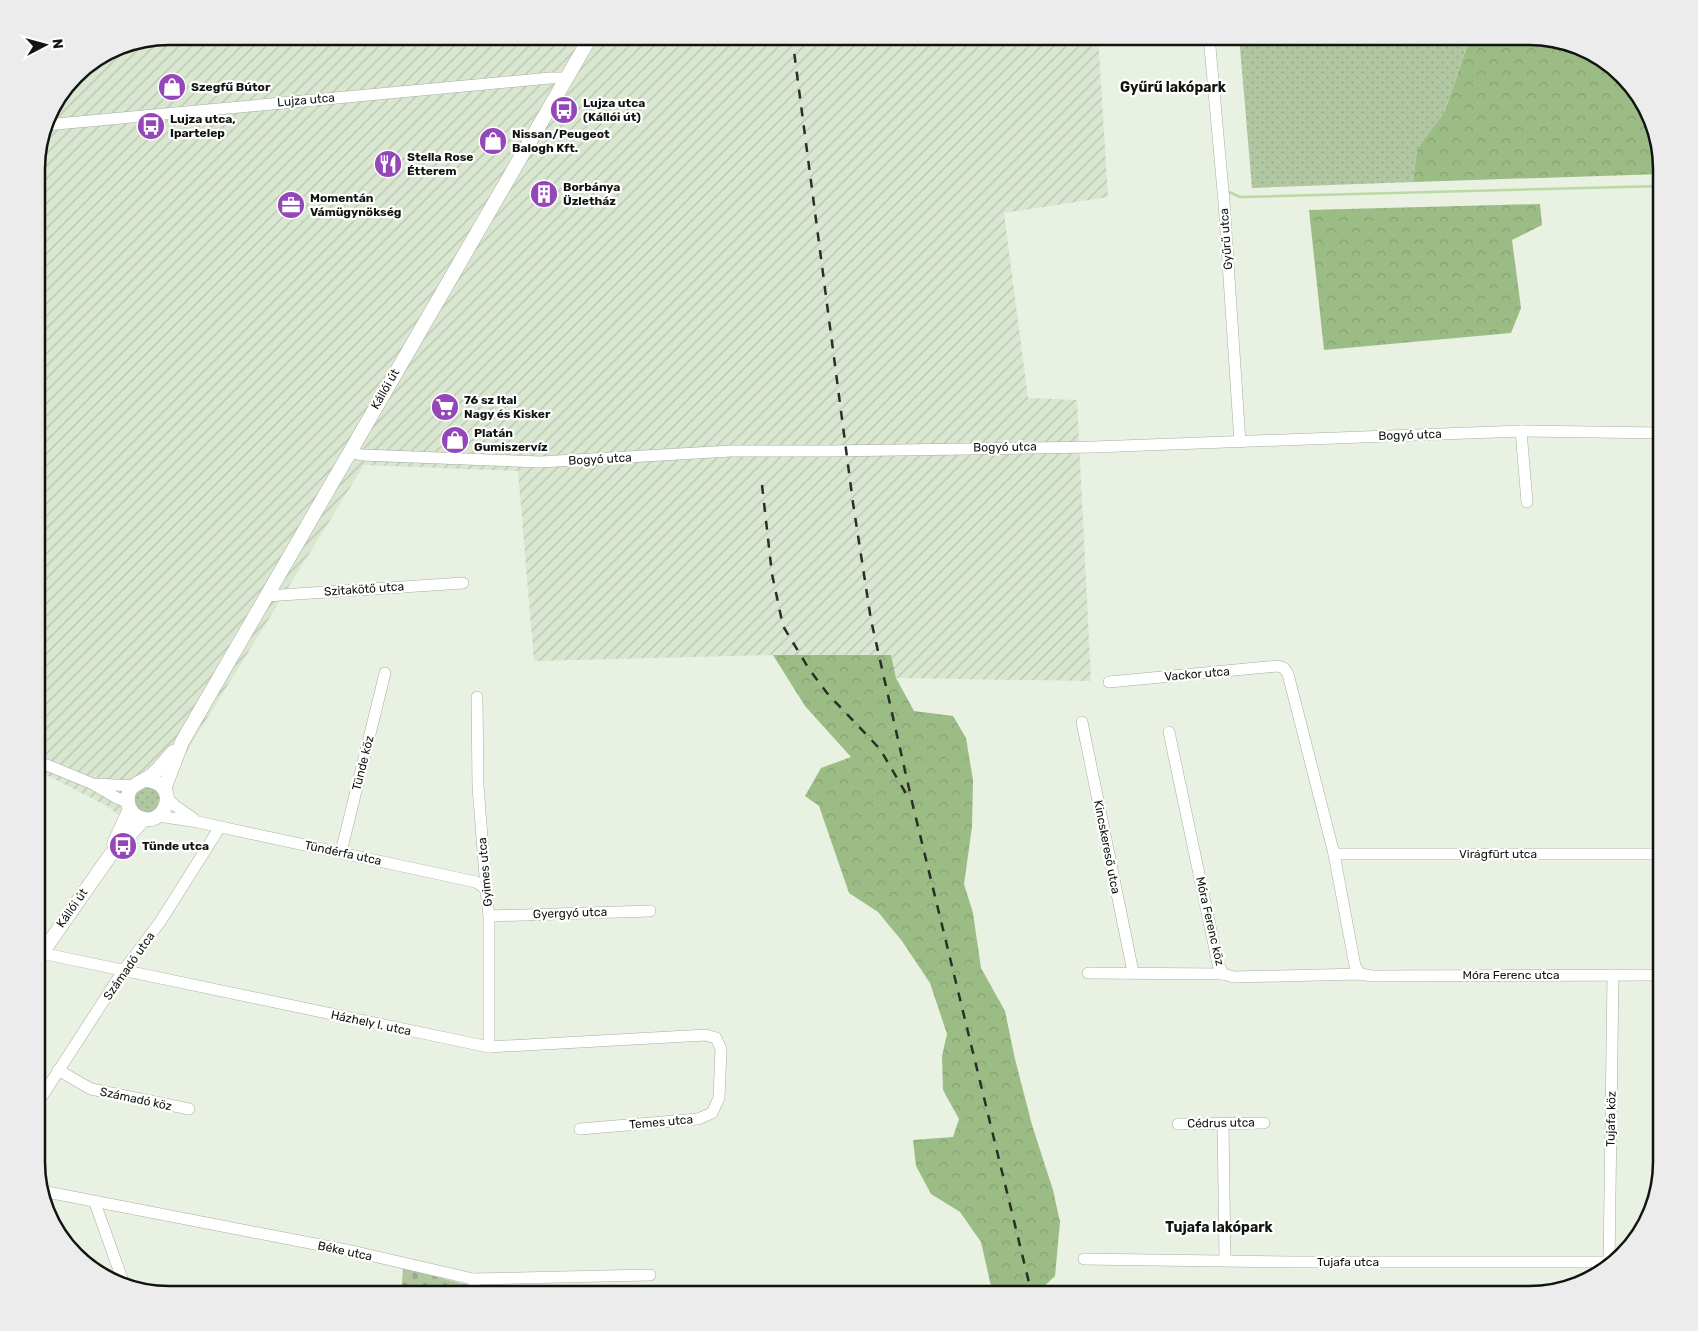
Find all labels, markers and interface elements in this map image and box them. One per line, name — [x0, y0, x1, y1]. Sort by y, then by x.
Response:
north arrow — [20, 20, 70, 70]
text: N — [48, 38, 66, 50]
shop icon: Szegfű Bútor — [157, 72, 187, 102]
district label: Gyűrű lakópark — [1120, 79, 1227, 96]
place label: Szegfű Bútor — [191, 80, 271, 94]
street label: Lujza utca — [277, 91, 335, 109]
bus stop icon: Lujza utca (Kállói út) — [549, 95, 579, 125]
place label: Lujza utca (Kállói út) — [583, 96, 645, 124]
bus stop icon: Lujza utca, Ipartelep — [136, 111, 166, 141]
place label: Lujza utca, Ipartelep — [170, 112, 236, 140]
shop icon: Nissan/Peugeot Balogh Kft. — [478, 126, 508, 156]
place label: Nissan/Peugeot Balogh Kft. — [512, 127, 610, 155]
restaurant icon: Stella Rose Étterem — [373, 149, 403, 179]
place label: Stella Rose Étterem — [407, 150, 474, 178]
building icon: Borbánya Üzletház — [529, 179, 559, 209]
place label: Borbánya Üzletház — [563, 180, 620, 208]
office icon: Momentán Vámügynökség — [276, 190, 306, 220]
place label: Momentán Vámügynökség — [310, 191, 401, 219]
street label: Gyűrű utca — [1217, 208, 1235, 270]
street label: Kállói út — [368, 366, 402, 412]
supermarket icon: 76 sz Ital Nagy és Kisker — [430, 392, 460, 422]
place label: 76 sz Ital Nagy és Kisker — [464, 393, 551, 421]
shop icon: Platán Gumiszervíz — [440, 425, 470, 455]
place label: Platán Gumiszervíz — [474, 426, 548, 454]
street label: Bogyó utca — [1378, 427, 1442, 443]
street label: Bogyó utca — [973, 439, 1037, 455]
street label: Bogyó utca — [568, 450, 632, 468]
street label: Szitakötő utca — [324, 579, 404, 599]
street label: Vackor utca — [1164, 664, 1230, 684]
street label: Tünde köz — [349, 734, 377, 792]
street label: Kincskereső utca — [1091, 799, 1123, 895]
bus stop icon: Tünde utca — [108, 831, 138, 861]
street label: Gyimes utca — [475, 837, 495, 907]
street label: Tündérfa utca — [303, 838, 383, 868]
place label: Tünde utca — [142, 839, 209, 853]
street label: Virágfürt utca — [1459, 847, 1537, 861]
street label: Móra Ferenc köz — [1193, 875, 1227, 967]
street label: Kállói út — [54, 886, 91, 930]
street label: Gyergyó utca — [533, 905, 607, 921]
street label: Számadó utca — [100, 929, 158, 1003]
street label: Móra Ferenc utca — [1462, 968, 1560, 982]
street label: Házhely I. utca — [330, 1008, 412, 1038]
street label: Számadó köz — [99, 1085, 173, 1113]
street label: Tujafa köz — [1604, 1091, 1618, 1147]
street label: Temes utca — [628, 1112, 694, 1132]
street label: Cédrus utca — [1187, 1115, 1255, 1131]
district label: Tujafa lakópark — [1165, 1219, 1274, 1236]
street label: Béke utca — [316, 1238, 374, 1264]
street label: Tujafa utca — [1317, 1255, 1379, 1269]

